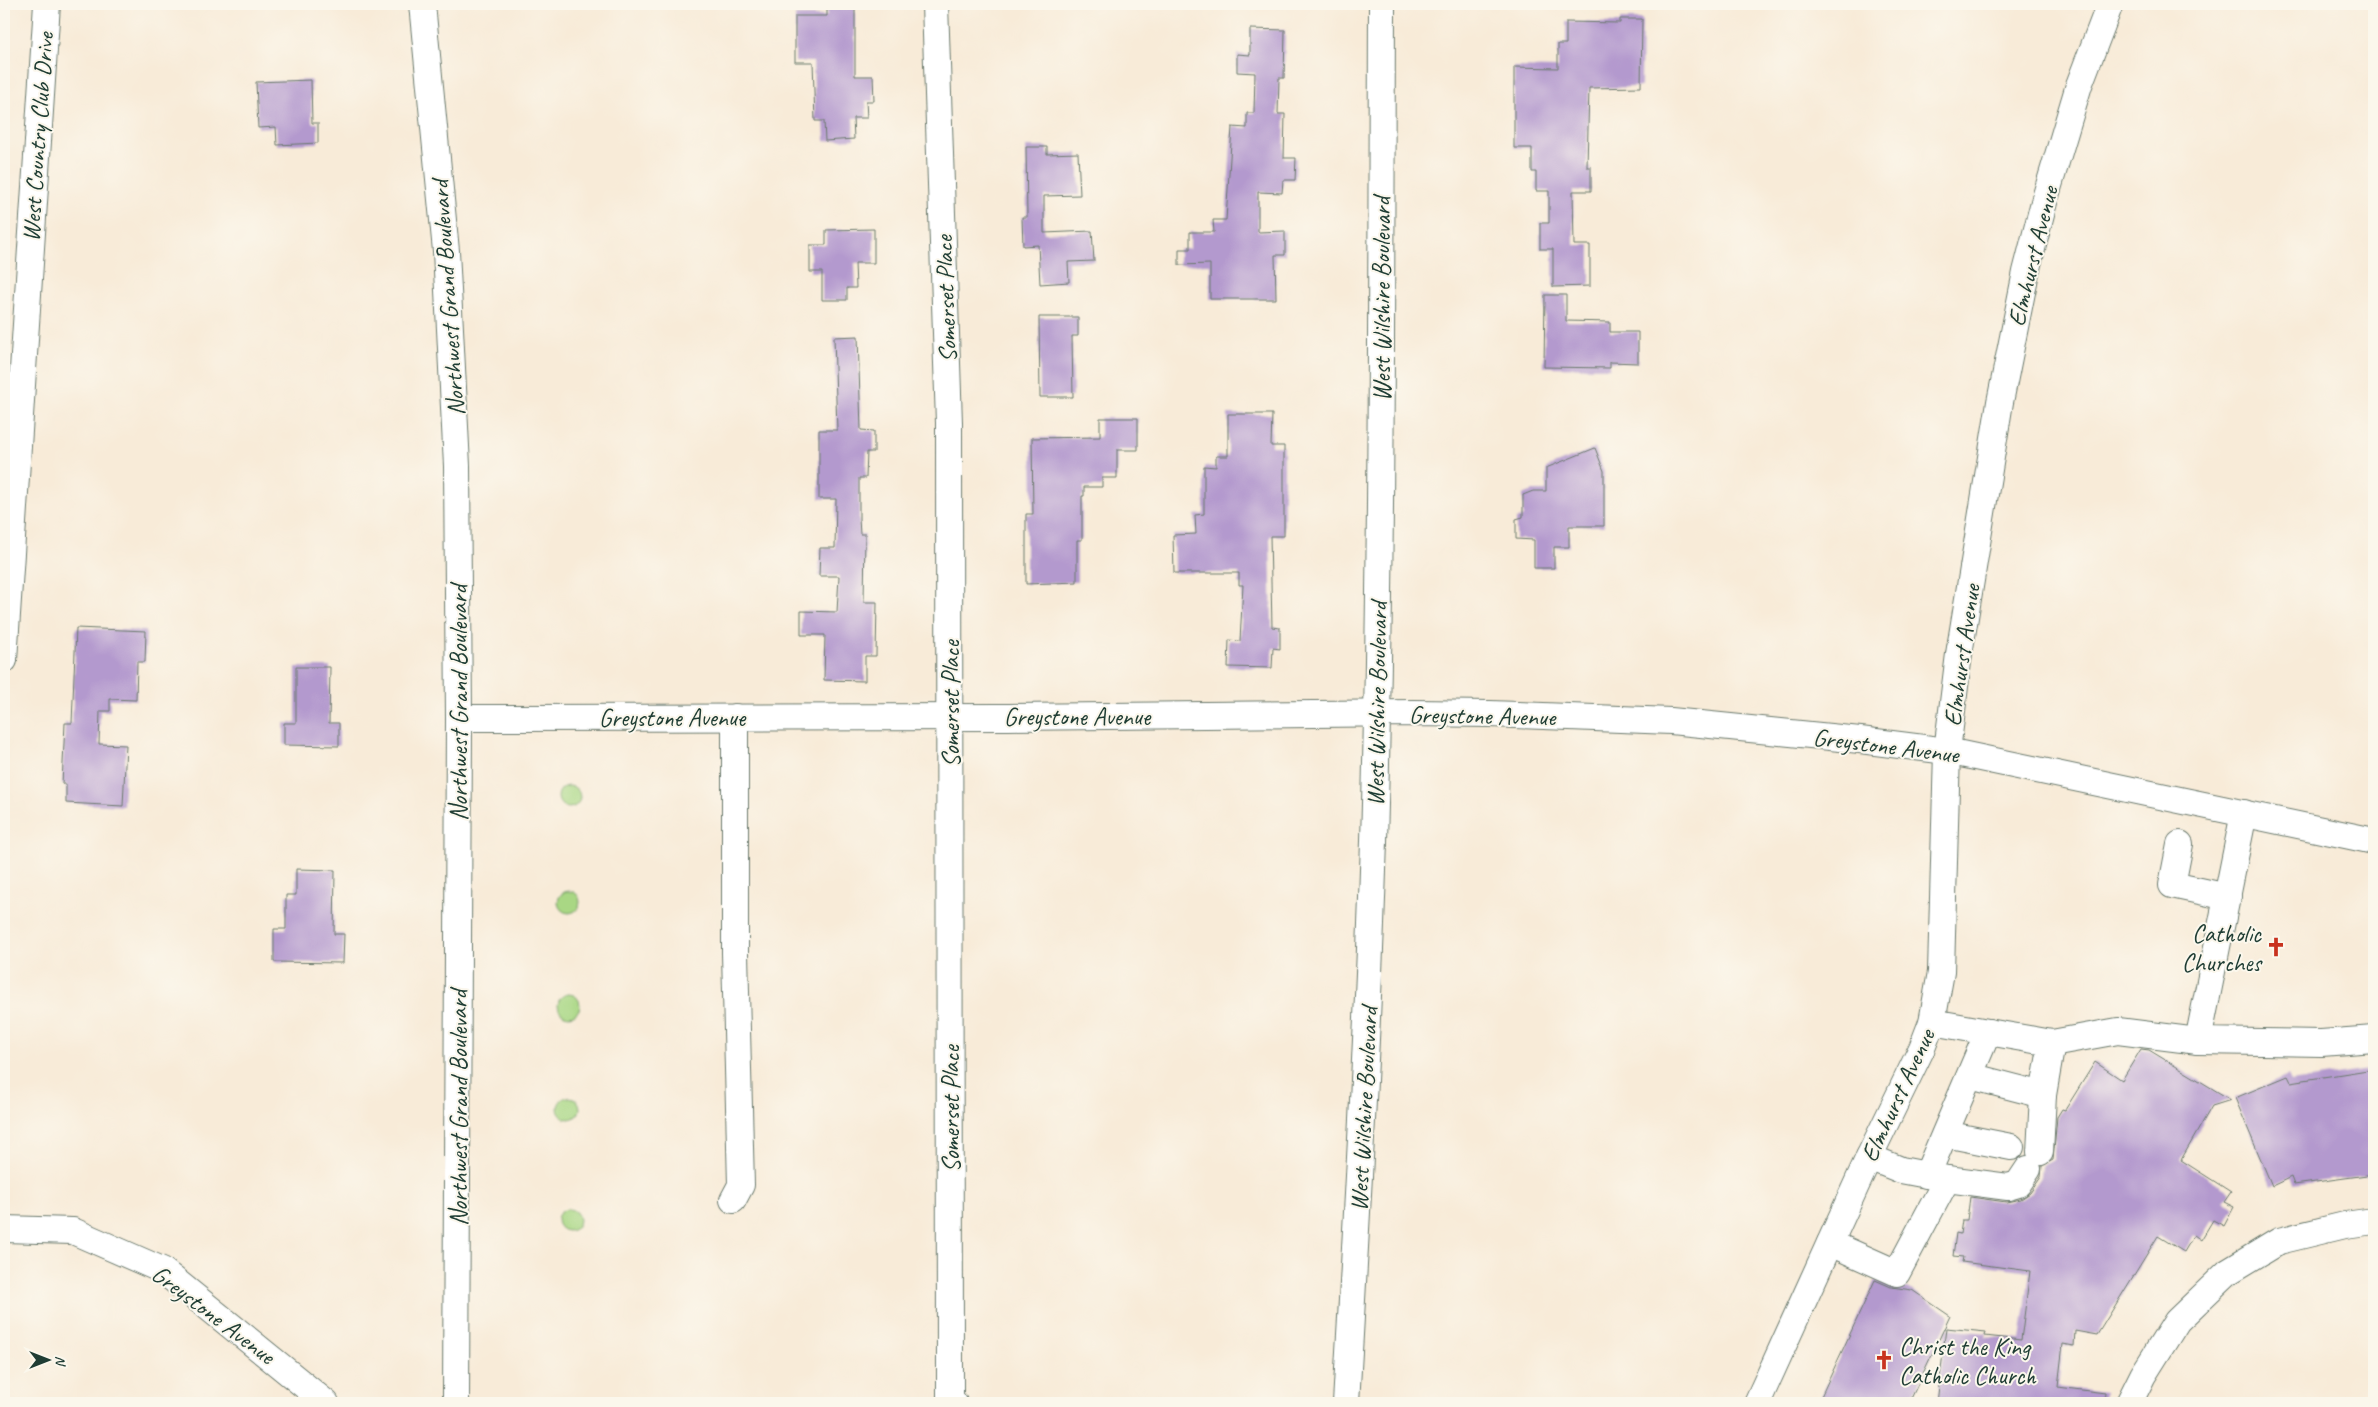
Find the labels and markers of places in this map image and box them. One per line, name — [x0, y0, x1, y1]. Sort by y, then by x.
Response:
place label: Catholic Churches — [2182, 918, 2263, 979]
church icon: Catholic Churches — [2265, 936, 2287, 958]
place label: Christ the King Catholic Church — [1899, 1331, 2037, 1392]
church icon: Christ the King Catholic Church — [1873, 1349, 1895, 1371]

